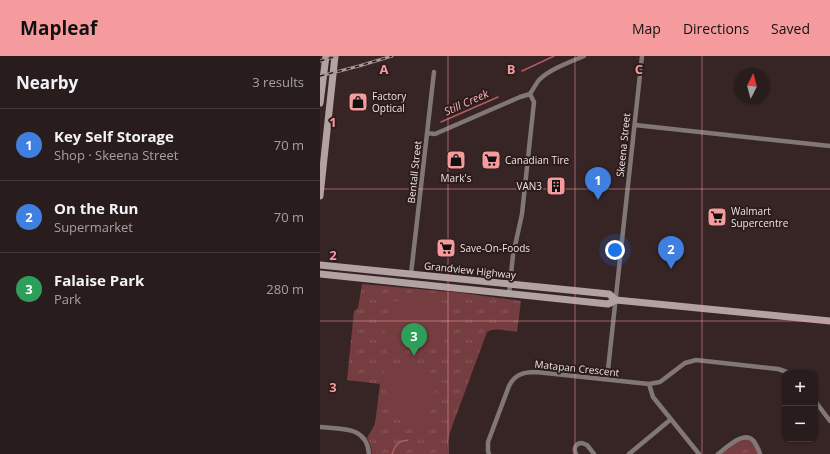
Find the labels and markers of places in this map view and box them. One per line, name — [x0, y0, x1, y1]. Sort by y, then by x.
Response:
place label: Factory Optical — [372, 89, 407, 115]
shop icon: Factory Optical — [347, 91, 369, 113]
shop icon: Mark's — [445, 149, 467, 171]
supermarket icon: Canadian Tire — [480, 149, 502, 171]
place label: Canadian Tire — [505, 153, 570, 167]
pin: 1 — [585, 167, 611, 200]
place label: Mark's — [441, 171, 472, 185]
building icon: VAN3 — [545, 175, 567, 197]
place label: VAN3 — [516, 179, 542, 193]
place label: Walmart Supercentre — [731, 204, 789, 230]
supermarket icon: Walmart Supercentre — [706, 206, 728, 228]
pin: 2 — [658, 236, 684, 269]
supermarket icon: Save-On-Foods — [435, 237, 457, 259]
place label: Save-On-Foods — [460, 241, 530, 255]
pin: 3 — [401, 323, 427, 356]

